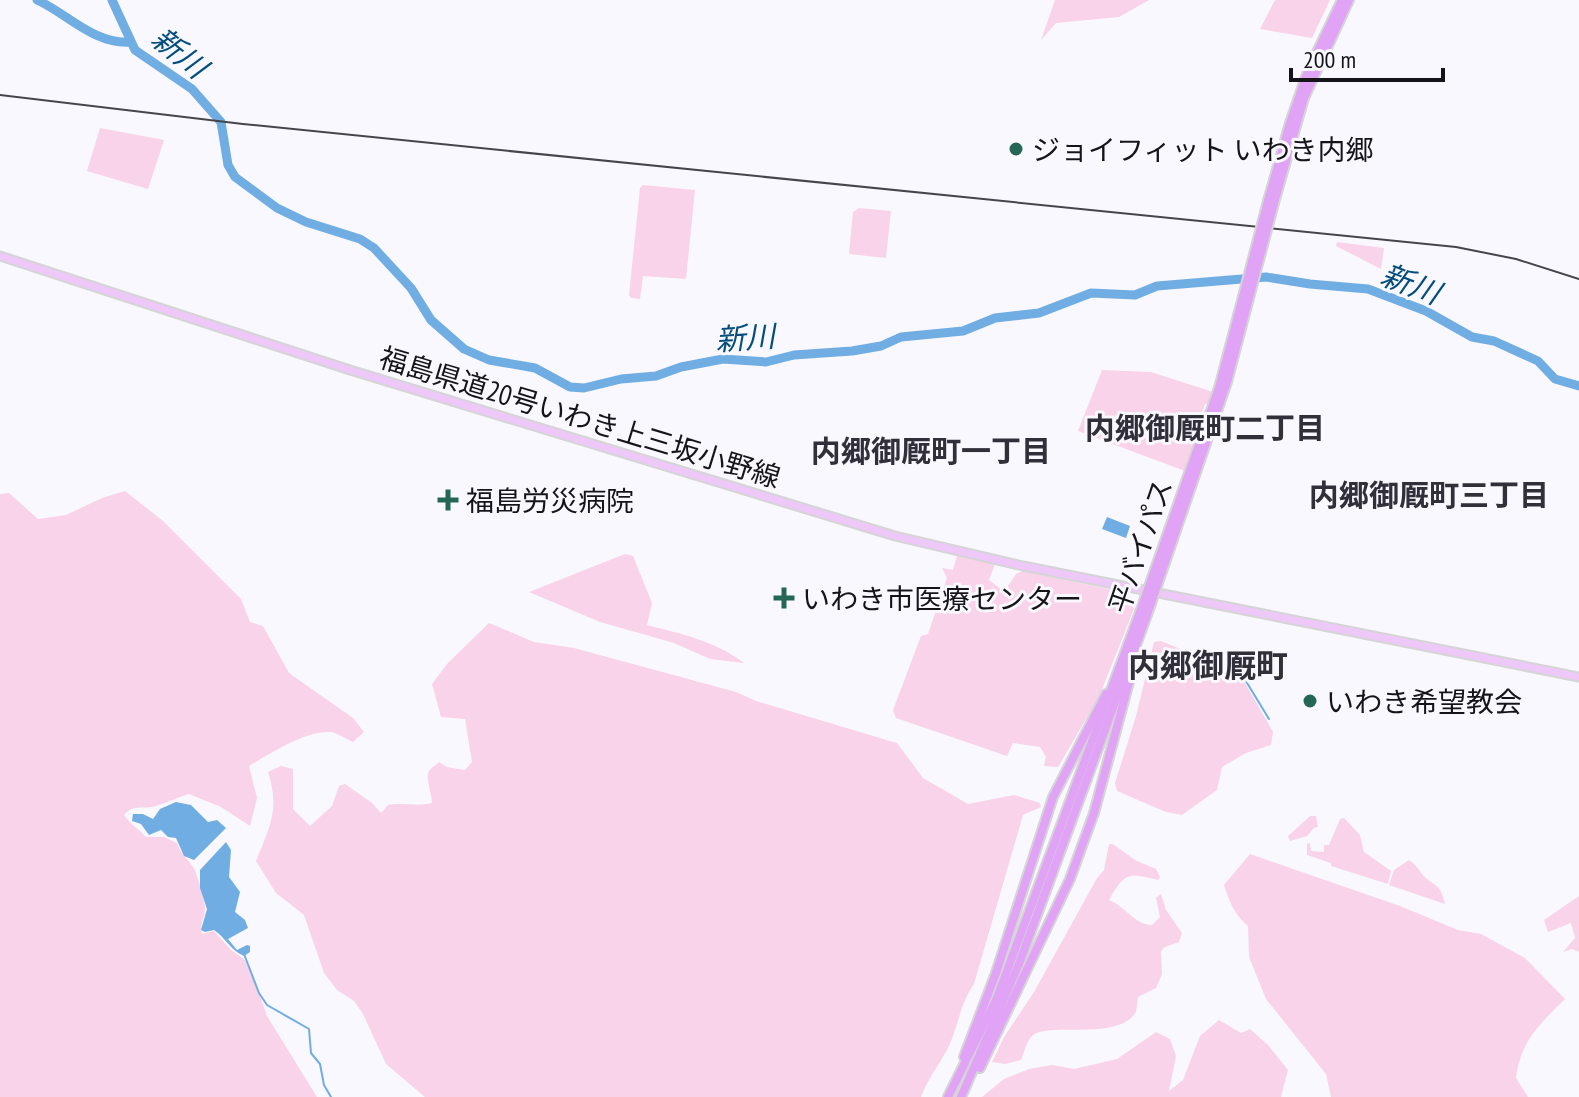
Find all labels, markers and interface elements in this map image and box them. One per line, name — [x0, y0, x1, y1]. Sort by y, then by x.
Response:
water label: 新川 — [144, 18, 218, 88]
scale bar — [1291, 32, 1443, 82]
text: 200 m — [1303, 44, 1356, 75]
place label: ジョイフィット いわき内郷 — [1032, 131, 1373, 168]
marker: ジョイフィット いわき内郷 — [1007, 140, 1025, 158]
water label: 新川 — [1376, 254, 1449, 313]
water label: 新川 — [714, 315, 779, 359]
street label: 福島県道20号いわき上三坂小野線 — [375, 338, 785, 496]
district label: 内郷御厩町二丁目 — [1085, 408, 1325, 447]
district label: 内郷御厩町一丁目 — [811, 431, 1051, 470]
street label: 平バイパス — [1100, 474, 1180, 618]
district label: 内郷御厩町三丁目 — [1309, 475, 1549, 514]
place label: 福島労災病院 — [466, 482, 634, 519]
marker: 福島労災病院 — [437, 489, 459, 511]
place label: いわき市医療センター — [802, 580, 1082, 617]
marker: いわき市医療センター — [773, 587, 795, 609]
district label: 内郷御厩町 — [1128, 644, 1288, 686]
place label: いわき希望教会 — [1326, 683, 1522, 720]
marker: いわき希望教会 — [1301, 692, 1319, 710]

